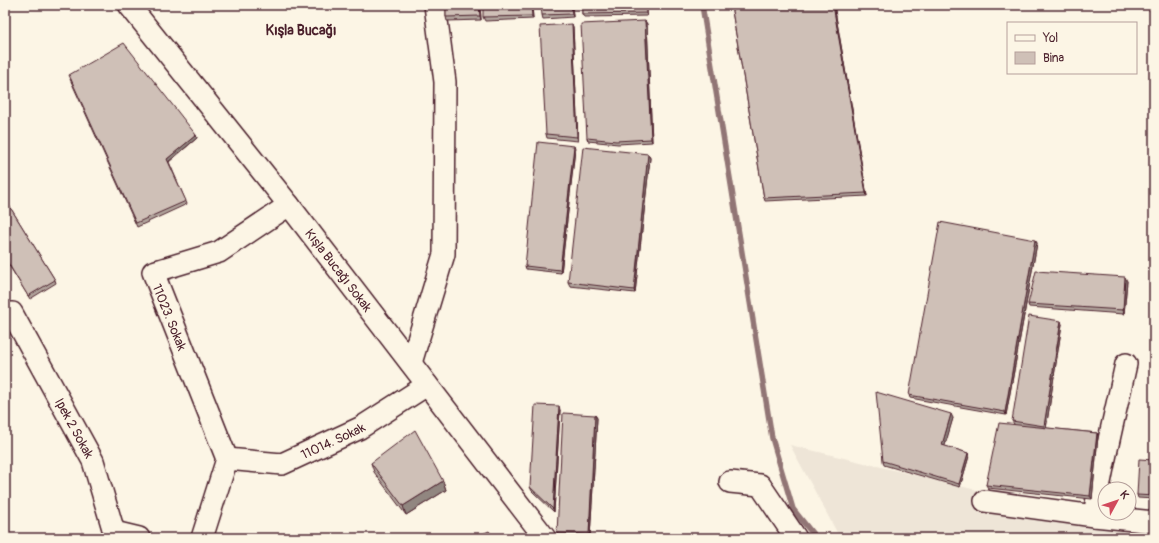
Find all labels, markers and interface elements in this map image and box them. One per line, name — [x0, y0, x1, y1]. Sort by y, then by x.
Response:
district label: Kışla Bucağı — [265, 22, 337, 39]
legend — [1007, 22, 1137, 74]
text: Yol — [1042, 31, 1058, 46]
text: Bina — [1043, 51, 1065, 66]
street label: Kışla Bucağı Sokak — [301, 226, 375, 316]
street label: 11023. Sokak — [148, 282, 190, 353]
street label: Ipek 2 Sokak — [51, 396, 97, 462]
street label: 11014. Sokak — [298, 419, 369, 463]
north arrow — [1097, 481, 1137, 521]
text: K — [1117, 488, 1132, 502]

